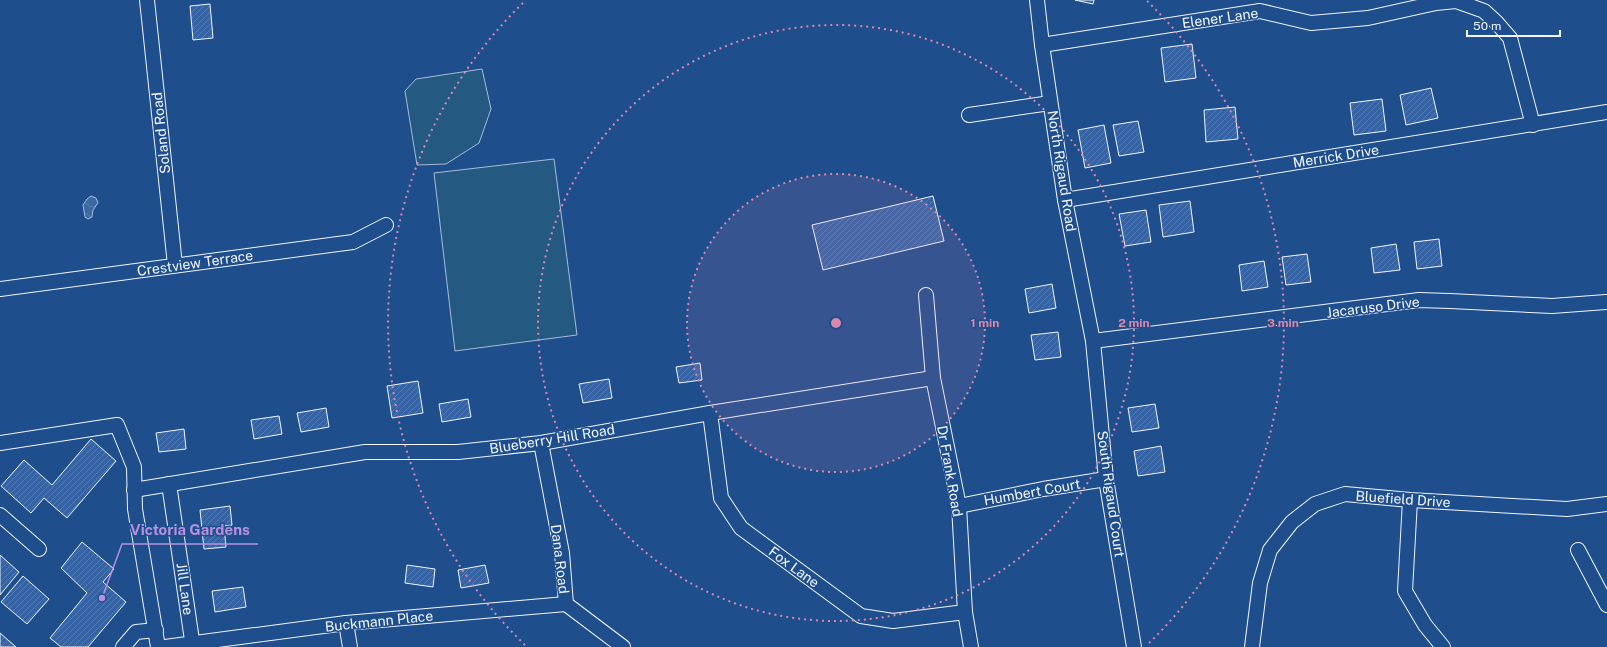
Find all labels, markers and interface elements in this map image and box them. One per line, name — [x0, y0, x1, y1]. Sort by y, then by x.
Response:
street label: Elener Lane — [1181, 5, 1259, 31]
scale bar — [1467, 12, 1560, 38]
text: 50 m — [1473, 19, 1501, 33]
street label: Soland Road — [149, 91, 173, 175]
street label: North Rigaud Road — [1045, 109, 1079, 233]
street label: Merrick Drive — [1292, 141, 1380, 171]
street label: Crestview Terrace — [136, 247, 254, 279]
street label: Jacaruso Drive — [1325, 293, 1421, 321]
centre of rings — [829, 316, 843, 330]
text: 1 min — [971, 316, 999, 330]
text: 2 min — [1118, 316, 1150, 330]
text: 3 min — [1267, 316, 1299, 330]
street label: Blueberry Hill Road — [488, 421, 616, 457]
street label: Dr Frank Road — [934, 424, 966, 518]
street label: South Rigaud Court — [1094, 430, 1128, 558]
street label: Humbert Court — [982, 476, 1082, 508]
street label: Bluefield Drive — [1355, 488, 1451, 510]
callout: Victoria Gardens — [122, 517, 258, 544]
text: Victoria Gardens — [130, 521, 250, 538]
street label: Dana Road — [548, 523, 572, 595]
street label: Fox Lane — [766, 543, 822, 591]
street label: Jill Lane — [173, 562, 197, 616]
street label: Buckmann Place — [324, 607, 434, 635]

